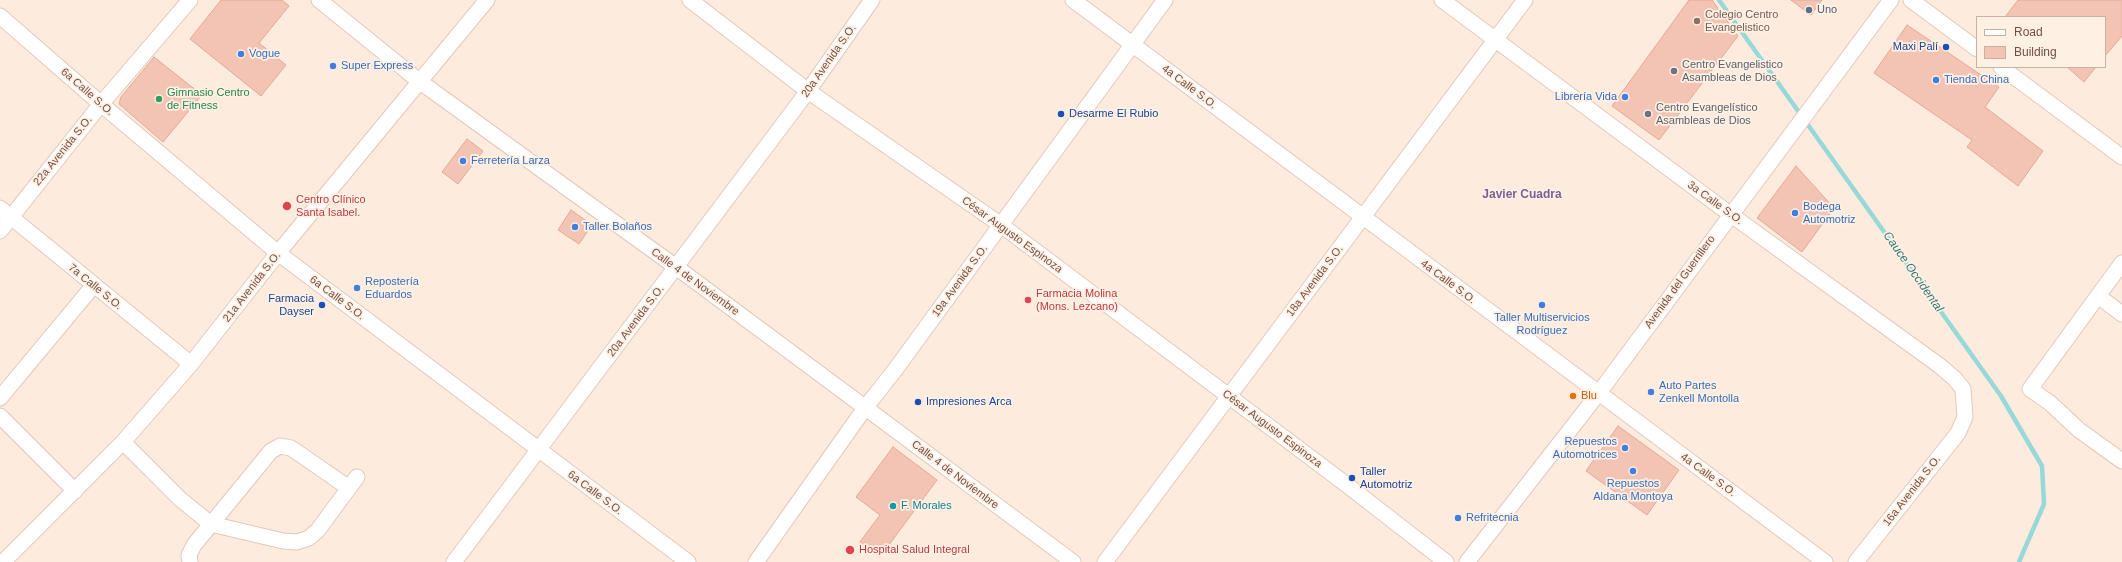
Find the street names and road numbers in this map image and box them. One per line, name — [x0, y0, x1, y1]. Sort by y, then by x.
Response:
street label: 20a Avenida S.O. — [799, 22, 859, 100]
street label: 4a Calle S.O. — [1159, 62, 1219, 112]
street label: 6a Calle S.O. — [58, 66, 116, 118]
street label: 22a Avenida S.O. — [31, 113, 95, 189]
street label: 3a Calle S.O. — [1685, 178, 1745, 228]
street label: César Augusto Espinoza — [959, 194, 1065, 276]
street label: Avenida del Guerrillero — [1642, 233, 1718, 331]
street label: 19a Avenida S.O. — [929, 242, 991, 320]
street label: 18a Avenida S.O. — [1284, 243, 1346, 319]
street label: Calle 4 de Noviembre — [648, 246, 742, 318]
street label: 21a Avenida S.O. — [220, 249, 284, 325]
street label: 4a Calle S.O. — [1418, 257, 1478, 307]
street label: 7a Calle S.O. — [65, 261, 125, 313]
street label: 6a Calle S.O. — [307, 273, 367, 323]
street label: 20a Avenida S.O. — [605, 283, 667, 359]
street label: César Augusto Espinoza — [1220, 387, 1324, 471]
street label: Calle 4 de Noviembre — [909, 438, 1001, 512]
street label: 4a Calle S.O. — [1678, 450, 1738, 500]
street label: 16a Avenida S.O. — [1880, 453, 1944, 529]
street label: 6a Calle S.O. — [565, 468, 625, 518]

